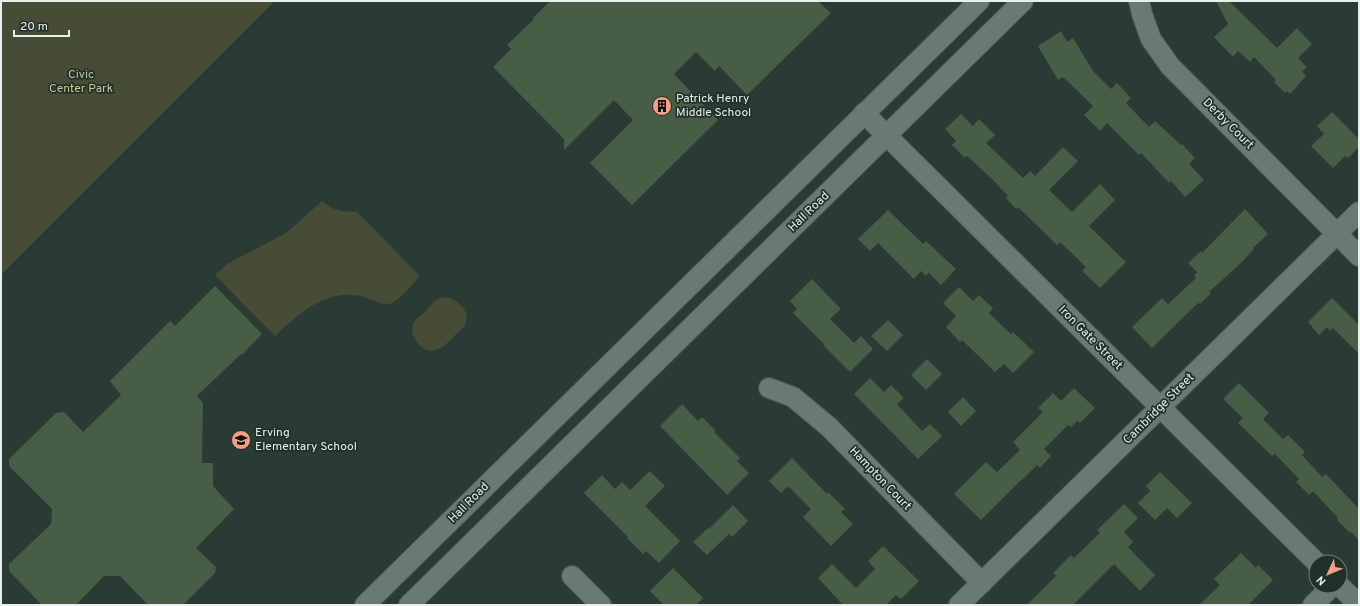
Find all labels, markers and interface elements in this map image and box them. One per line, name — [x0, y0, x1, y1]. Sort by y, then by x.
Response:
scale bar — [14, 12, 69, 38]
text: 20 m — [20, 19, 48, 35]
park label: Civic Center Park — [49, 67, 113, 97]
place label: Patrick Henry Middle School — [676, 91, 751, 121]
building icon: Patrick Henry Middle School — [651, 95, 673, 117]
street label: Derby Court — [1199, 95, 1257, 153]
street label: Hall Road — [785, 188, 833, 236]
street label: Iron Gate Street — [1054, 302, 1126, 374]
street label: Cambridge Street — [1120, 370, 1198, 448]
place label: Erving Elementary School — [255, 425, 357, 455]
school or university icon: Erving Elementary School — [230, 429, 252, 451]
street label: Hampton Court — [845, 444, 915, 514]
street label: Hall Road — [445, 479, 493, 527]
north arrow — [1308, 554, 1348, 594]
text: N — [1314, 573, 1329, 588]

